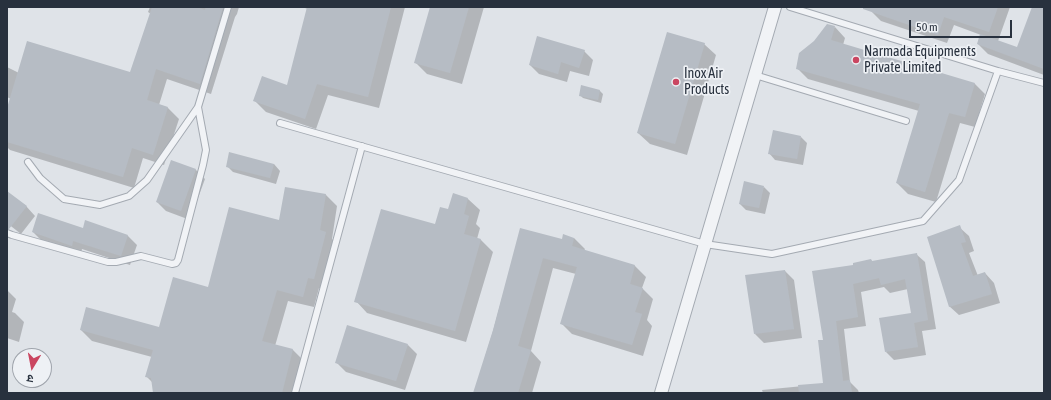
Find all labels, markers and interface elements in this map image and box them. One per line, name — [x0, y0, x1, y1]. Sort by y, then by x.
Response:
scale bar — [911, 12, 1014, 38]
text: 50 m — [916, 20, 938, 34]
place label: Narmada Equipments Private Limited — [864, 44, 976, 76]
marker: Narmada Equipments Private Limited — [851, 55, 861, 65]
place label: Inox Air Products — [684, 66, 729, 98]
marker: Inox Air Products — [671, 77, 681, 87]
north arrow — [12, 348, 52, 388]
text: उ — [26, 372, 34, 385]

